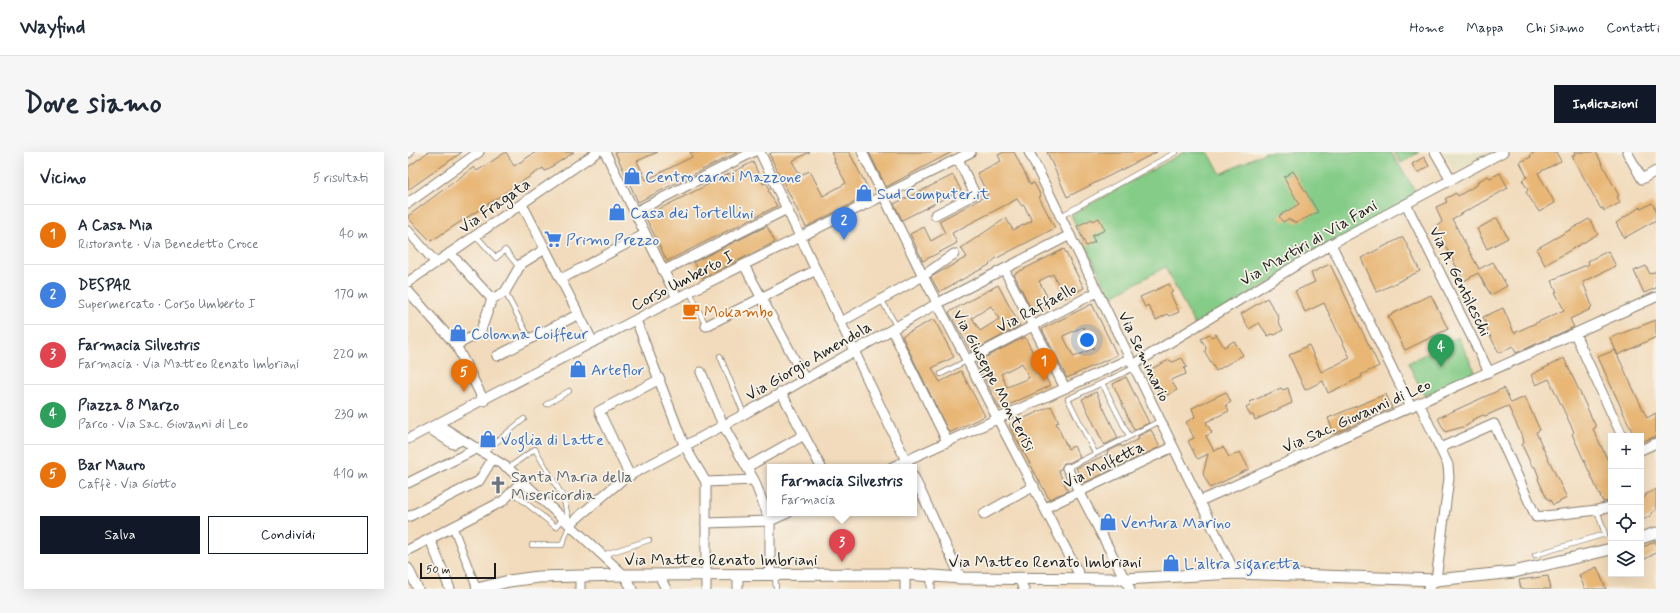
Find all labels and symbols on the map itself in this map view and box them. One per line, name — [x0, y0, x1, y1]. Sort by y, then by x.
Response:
shop icon: Centro carni Mazzone — [622, 166, 642, 186]
place label: Centro carni Mazzone — [645, 167, 802, 188]
street label: Via Fragata — [455, 174, 536, 239]
shop icon: Sud Computer.it — [854, 183, 874, 203]
place label: Sud Computer.it — [877, 184, 990, 205]
street label: Via Martiri di Via Fani — [1236, 195, 1382, 291]
shop icon: Casa dei Tortellini — [607, 202, 627, 222]
place label: Casa dei Tortellini — [630, 203, 754, 224]
pin: 2 — [831, 207, 857, 240]
street label: Via A. Gentileschi — [1424, 223, 1496, 341]
supermarket icon: Primo Prezzo — [543, 229, 563, 249]
place label: Primo Prezzo — [566, 230, 660, 251]
street label: Corso Umberto I — [628, 246, 738, 316]
street label: Via Raffaello — [993, 278, 1080, 338]
cafe icon: Mokambo — [681, 301, 701, 321]
place label: Mokambo — [704, 302, 773, 323]
street label: Via Giuseppe Monterisi — [947, 306, 1040, 456]
street label: Via Seminario — [1113, 308, 1175, 405]
street label: Via Giorgio Amendola — [742, 317, 876, 407]
shop icon: Colonna Coiffeur — [448, 323, 468, 343]
place label: Colonna Coiffeur — [471, 324, 589, 345]
your location — [1077, 330, 1097, 350]
pin: 4 — [1428, 334, 1454, 367]
pin: 1 — [1031, 348, 1057, 381]
pin: 5 — [451, 359, 477, 392]
shop icon: Arteflor — [568, 359, 588, 379]
place label: Arteflor — [591, 360, 645, 381]
street label: Via Sac. Giovanni di Leo — [1279, 374, 1434, 459]
shop icon: Voglia di Latte — [478, 429, 498, 449]
place label: Voglia di Latte — [501, 430, 604, 452]
street label: Via Molfetta — [1060, 437, 1148, 494]
place label: Santa Maria della Misericordia — [511, 467, 633, 506]
church icon: Santa Maria della Misericordia — [488, 475, 508, 495]
shop icon: Ventura Marino — [1098, 512, 1118, 532]
place label: Ventura Marino — [1121, 513, 1231, 534]
pin: 3 — [829, 529, 855, 562]
street label: Via Matteo Renato Imbriani — [625, 550, 818, 571]
street label: Via Matteo Renato Imbriani — [949, 552, 1142, 573]
shop icon: L'altra sigaretta — [1161, 553, 1181, 573]
place label: L'altra sigaretta — [1184, 554, 1301, 576]
scale bar — [420, 561, 496, 580]

